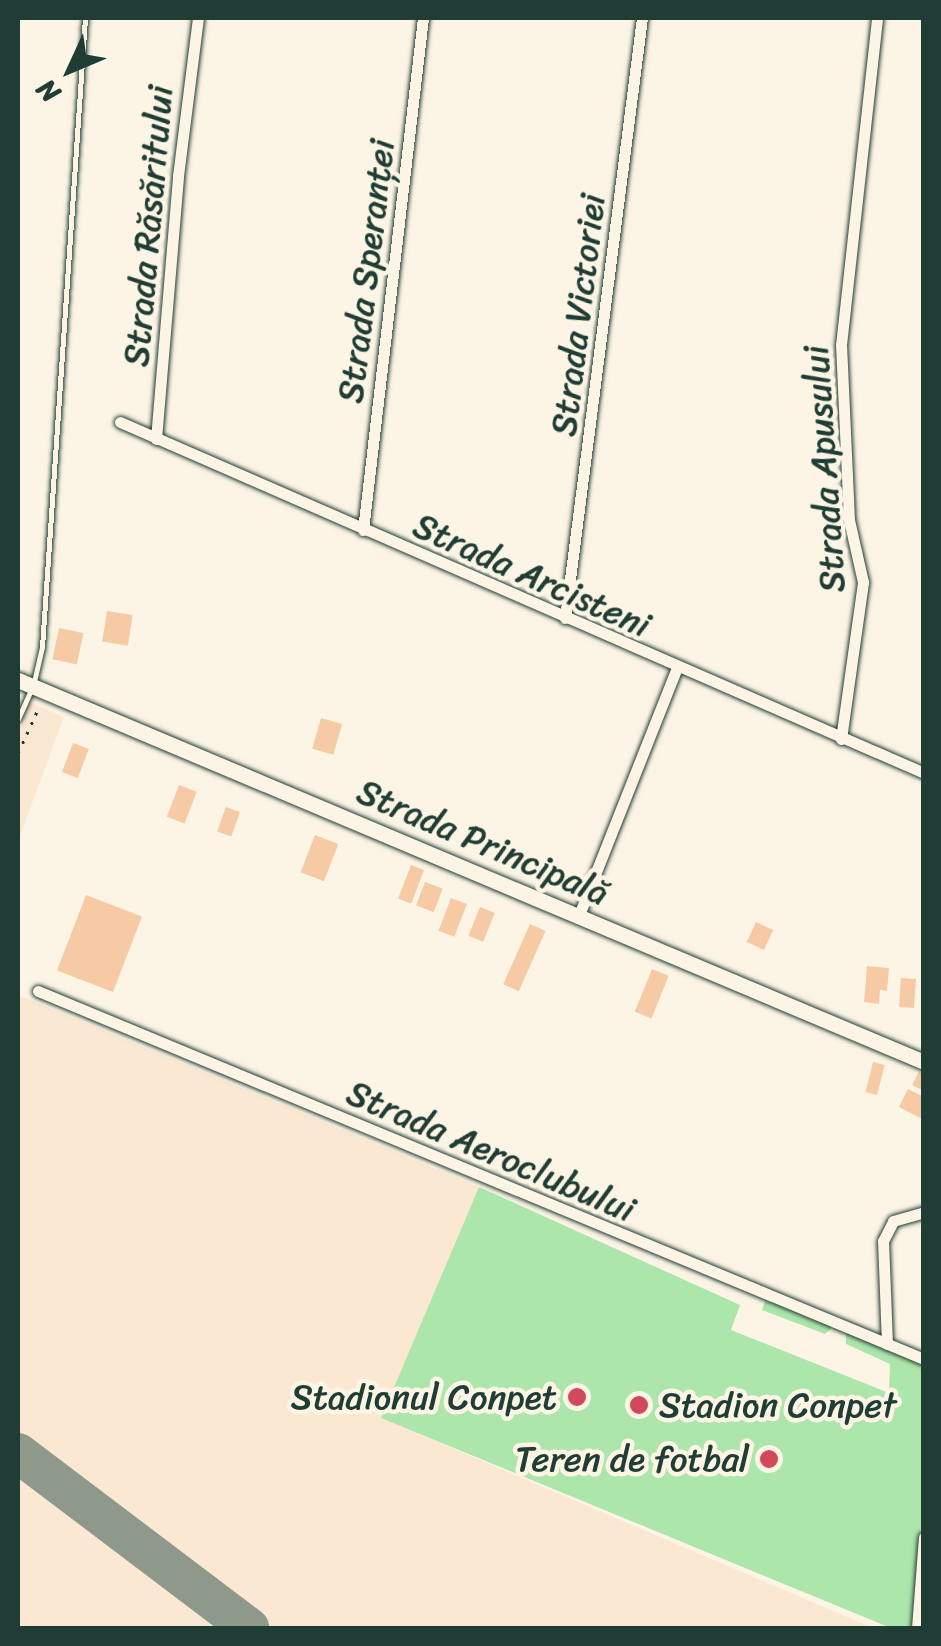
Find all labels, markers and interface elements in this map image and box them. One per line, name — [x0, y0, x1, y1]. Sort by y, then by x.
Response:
north arrow — [20, 20, 120, 120]
text: N — [24, 67, 72, 115]
street label: Strada Răsăritului — [115, 84, 181, 368]
street label: Strada Speranței — [329, 137, 403, 405]
street label: Strada Victoriei — [542, 190, 614, 440]
street label: Strada Apusului — [794, 344, 854, 594]
street label: Strada Arcisteni — [407, 504, 657, 646]
street label: Strada Principală — [351, 770, 615, 914]
street label: Strada Aeroclubului — [340, 1071, 642, 1231]
place label: Stadionul Conpet — [291, 1376, 557, 1418]
place label: Stadion Conpet — [659, 1384, 896, 1426]
marker: Stadionul Conpet — [566, 1386, 588, 1408]
marker: Stadion Conpet — [628, 1394, 650, 1416]
place label: Teren de fotbal — [514, 1438, 749, 1480]
marker: Teren de fotbal — [758, 1448, 780, 1470]

